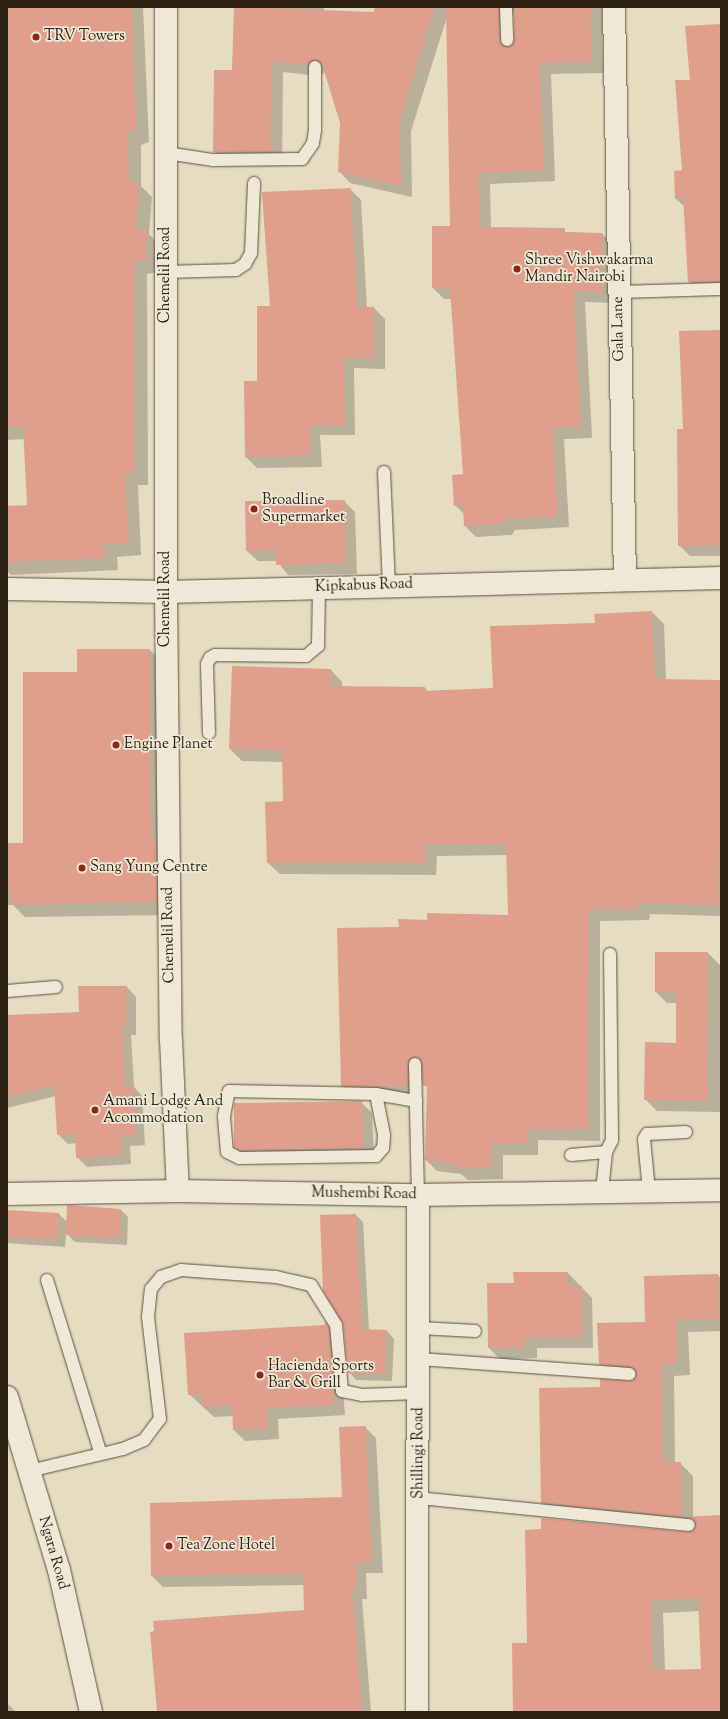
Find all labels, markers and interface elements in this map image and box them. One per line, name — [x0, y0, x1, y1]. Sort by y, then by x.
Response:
place label: TRV Towers — [44, 28, 125, 46]
marker: TRV Towers — [31, 32, 41, 42]
street label: Chemelil Road — [157, 227, 175, 323]
place label: Shree Vishwakarma Mandir Nairobi — [525, 251, 653, 286]
marker: Shree Vishwakarma Mandir Nairobi — [512, 264, 522, 274]
street label: Gala Lane — [609, 296, 629, 362]
place label: Broadline Supermarket — [262, 491, 345, 526]
marker: Broadline Supermarket — [249, 504, 259, 514]
street label: Chemelil Road — [157, 551, 175, 647]
street label: Kipkabus Road — [315, 575, 413, 597]
place label: Engine Planet — [124, 736, 213, 754]
marker: Engine Planet — [111, 740, 121, 750]
place label: Sang Yung Centre — [90, 859, 208, 877]
marker: Sang Yung Centre — [77, 863, 87, 873]
street label: Chemelil Road — [159, 887, 179, 983]
place label: Amani Lodge And Acommodation — [103, 1092, 223, 1127]
marker: Amani Lodge And Acommodation — [90, 1105, 100, 1115]
street label: Mushembi Road — [311, 1184, 417, 1204]
place label: Hacienda Sports Bar & Grill — [268, 1357, 374, 1392]
marker: Hacienda Sports Bar & Grill — [255, 1370, 265, 1380]
street label: Shillingi Road — [410, 1407, 428, 1499]
street label: Ngara Road — [34, 1514, 72, 1592]
place label: Tea Zone Hotel — [177, 1537, 275, 1555]
marker: Tea Zone Hotel — [164, 1541, 174, 1551]

